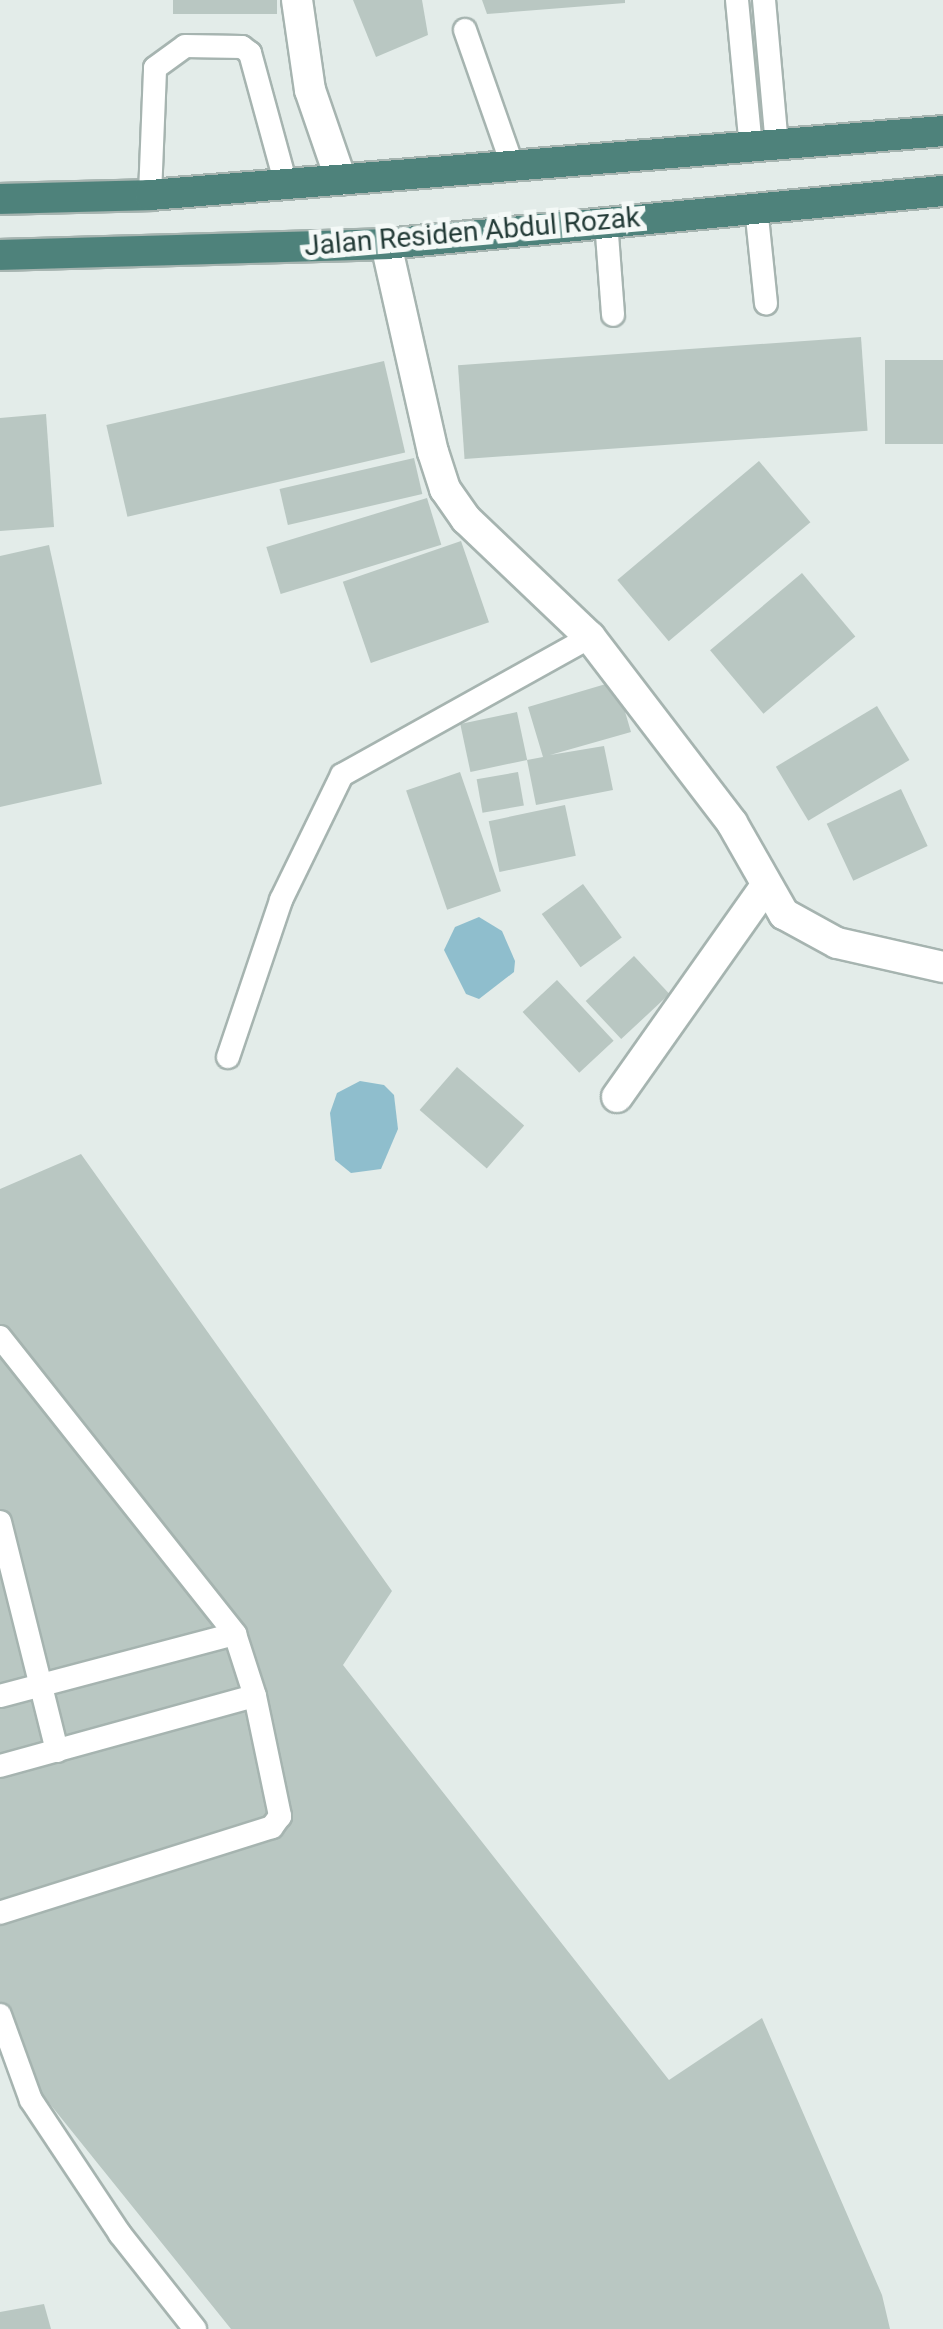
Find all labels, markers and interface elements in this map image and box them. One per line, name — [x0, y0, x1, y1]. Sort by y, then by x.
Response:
street label: Jalan Residen Abdul Rozak — [303, 201, 641, 263]

